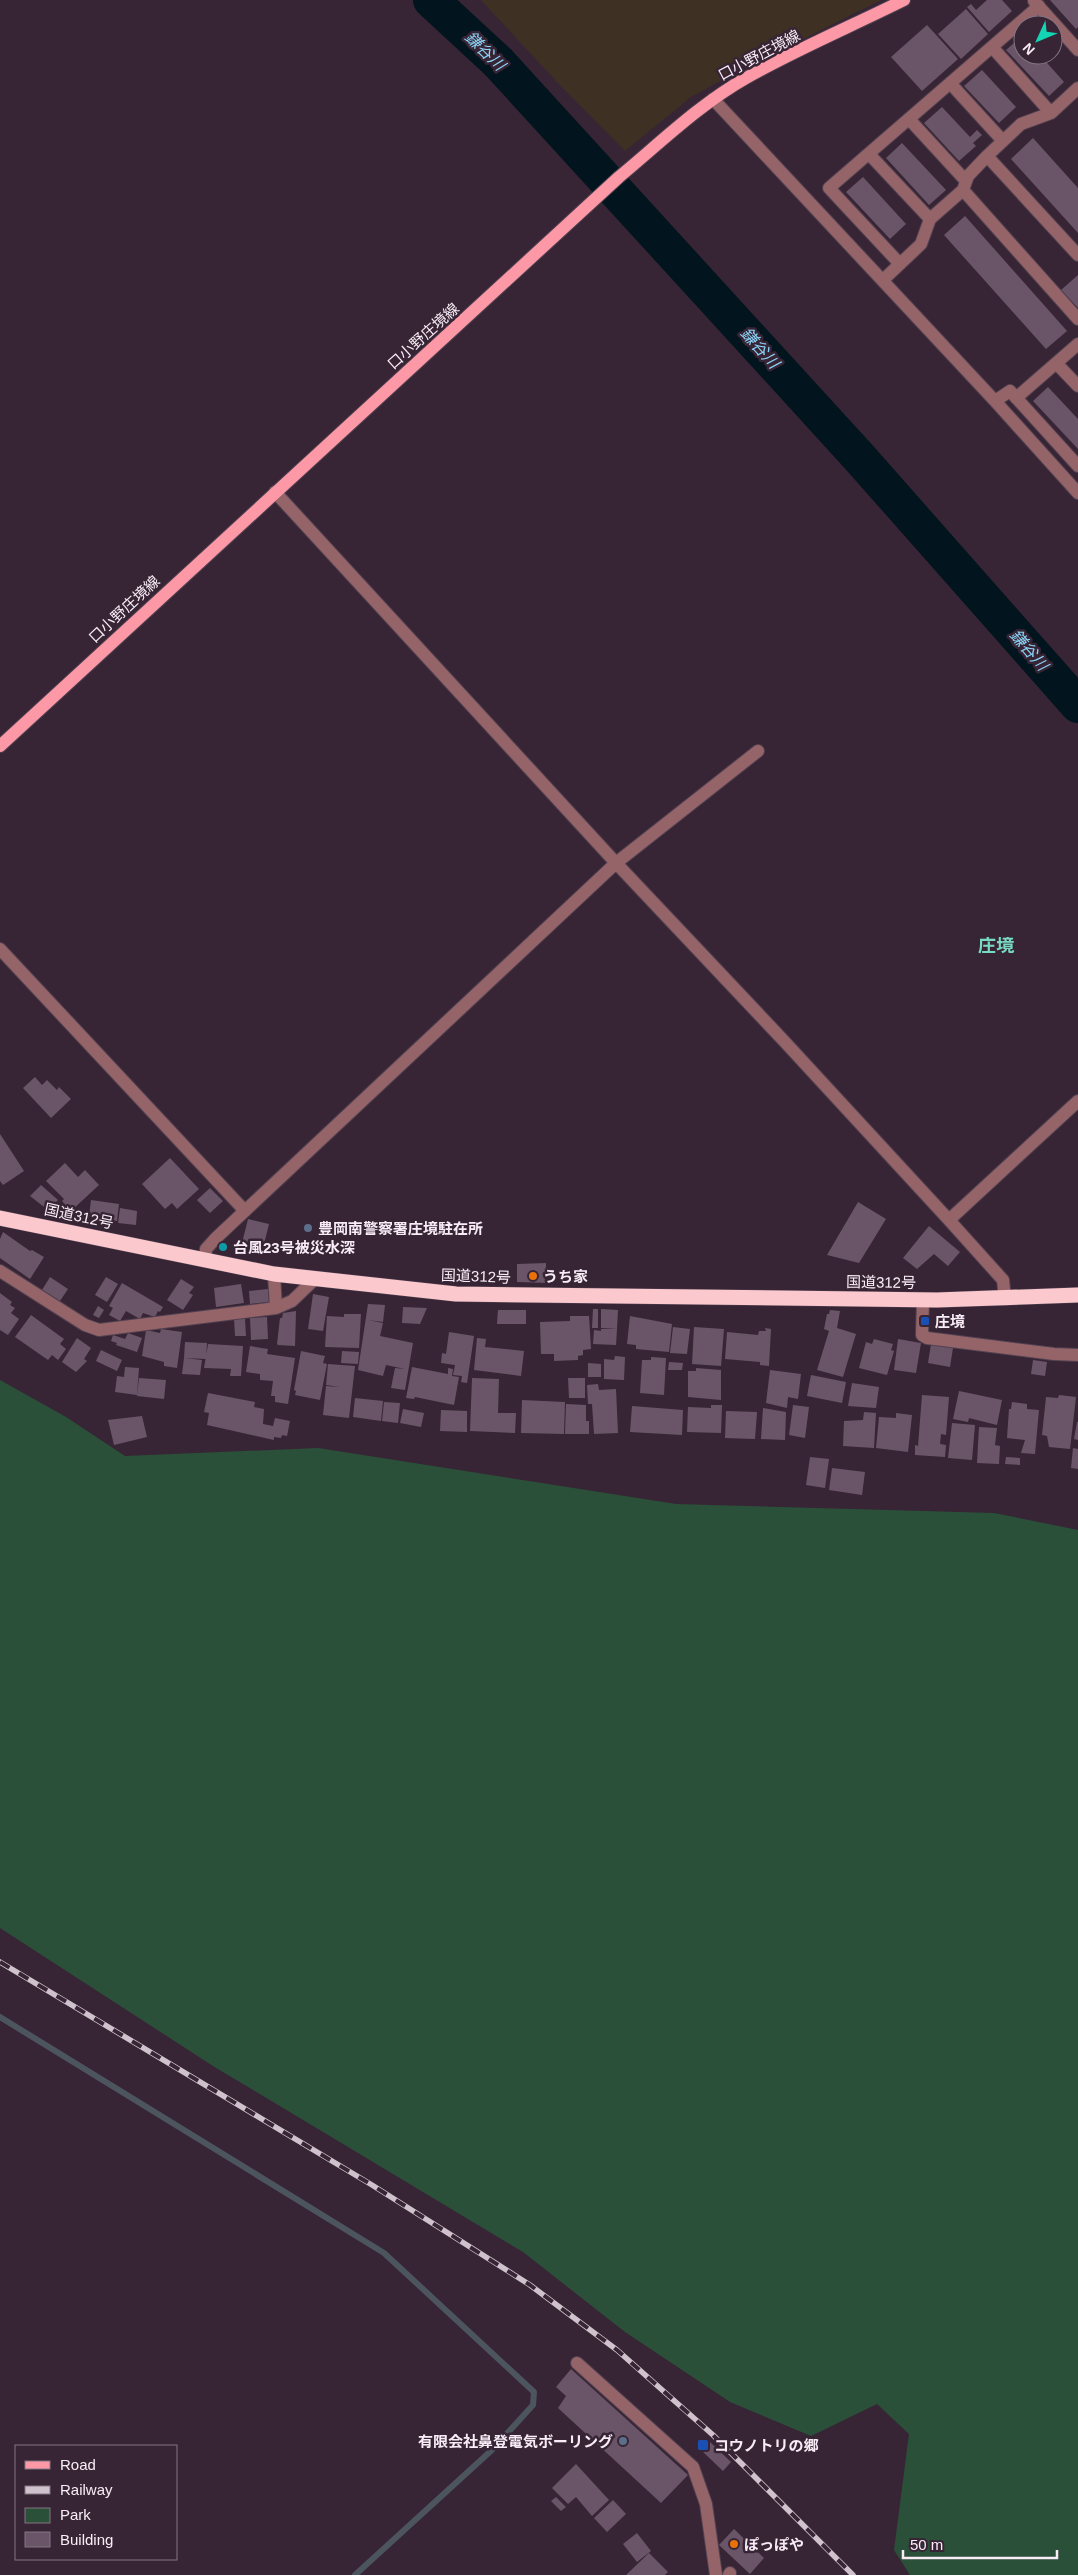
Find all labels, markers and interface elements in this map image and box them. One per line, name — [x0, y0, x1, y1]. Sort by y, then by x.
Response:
north arrow — [1013, 15, 1063, 65]
street label: 口小野庄境線 — [715, 26, 803, 84]
water label: 鎌谷川 — [462, 28, 510, 75]
text: N — [1019, 40, 1038, 58]
street label: 口小野庄境線 — [384, 300, 462, 372]
water label: 鎌谷川 — [738, 324, 784, 373]
street label: 口小野庄境線 — [85, 572, 163, 646]
water label: 鎌谷川 — [1007, 626, 1052, 675]
district label: 庄境 — [978, 936, 1015, 956]
street label: 国道312号 — [43, 1200, 115, 1232]
place label: 豊岡南警察署庄境駐在所 — [318, 1220, 483, 1237]
marker: 豊岡南警察署庄境駐在所 — [302, 1222, 314, 1234]
place label: 台風23号被災水深 — [233, 1239, 355, 1256]
marker: 台風23号被災水深 — [217, 1241, 229, 1253]
street label: 国道312号 — [441, 1266, 511, 1286]
place label: うち家 — [543, 1268, 588, 1285]
marker: うち家 — [527, 1270, 539, 1282]
street label: 国道312号 — [846, 1273, 916, 1291]
place label: 庄境 — [935, 1313, 965, 1330]
marker: 庄境 — [919, 1315, 931, 1327]
place label: 有限会社鼻登電気ボーリング — [418, 2433, 613, 2450]
marker: 有限会社鼻登電気ボーリング — [617, 2435, 629, 2447]
place label: コウノトリの郷 — [714, 2437, 818, 2454]
marker: コウノトリの郷 — [696, 2438, 710, 2452]
legend — [15, 2445, 178, 2560]
text: Road — [60, 2456, 96, 2473]
text: Railway — [60, 2481, 113, 2498]
text: Park — [60, 2506, 91, 2523]
scale bar — [903, 2528, 1057, 2560]
text: Building — [60, 2531, 113, 2548]
place label: ぽっぽや — [744, 2536, 804, 2553]
text: 50 m — [910, 2536, 943, 2553]
marker: ぽっぽや — [728, 2538, 740, 2550]

